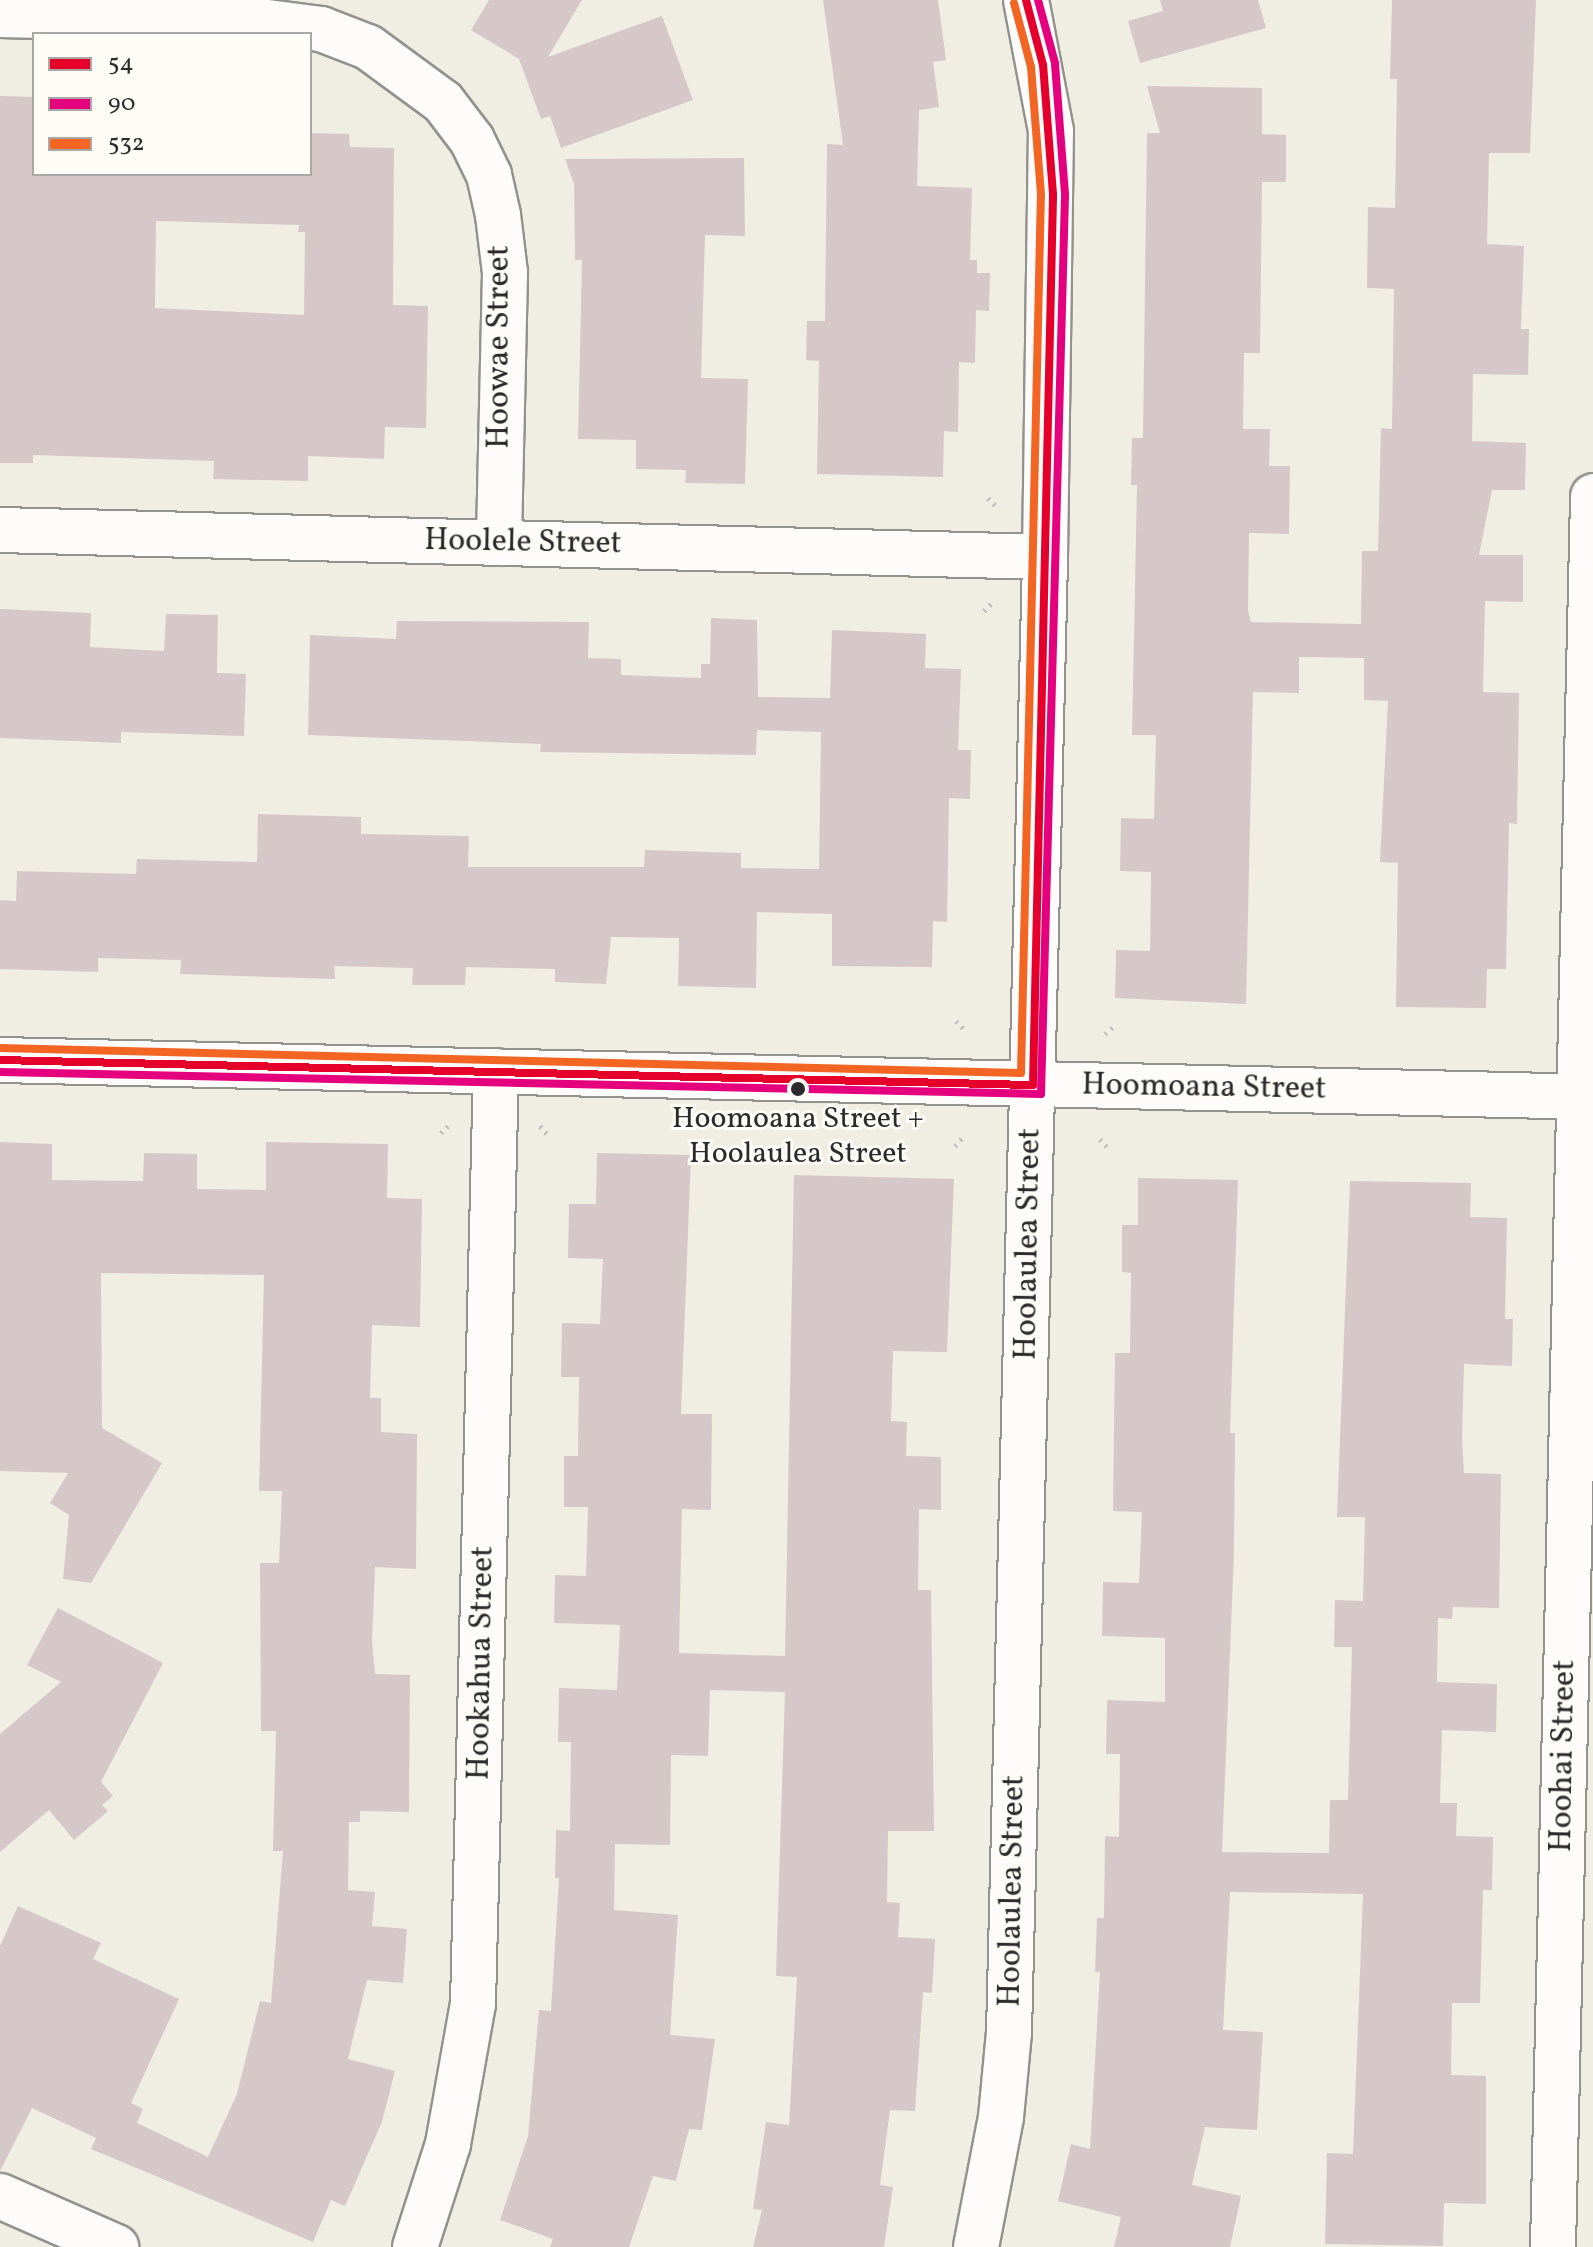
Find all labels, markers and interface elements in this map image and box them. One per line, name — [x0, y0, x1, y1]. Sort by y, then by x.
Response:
legend — [32, 32, 312, 176]
text: 54 — [108, 47, 134, 81]
text: 90 — [108, 87, 135, 121]
text: 532 — [108, 127, 145, 161]
street label: Hoowae Street — [481, 245, 519, 449]
street label: Hoolele Street — [424, 522, 622, 564]
street label: Hoomoana Street — [1081, 1067, 1327, 1109]
marker: Hoomoana Street + Hoolaulea Street — [790, 1081, 806, 1097]
place label: Hoomoana Street + Hoolaulea Street — [672, 1101, 924, 1172]
street label: Hoolaulea Street — [1008, 1128, 1050, 1360]
street label: Hookahua Street — [461, 1545, 503, 1781]
street label: Hoohai Street — [1543, 1659, 1585, 1853]
street label: Hoolaulea Street — [992, 1775, 1034, 2007]

